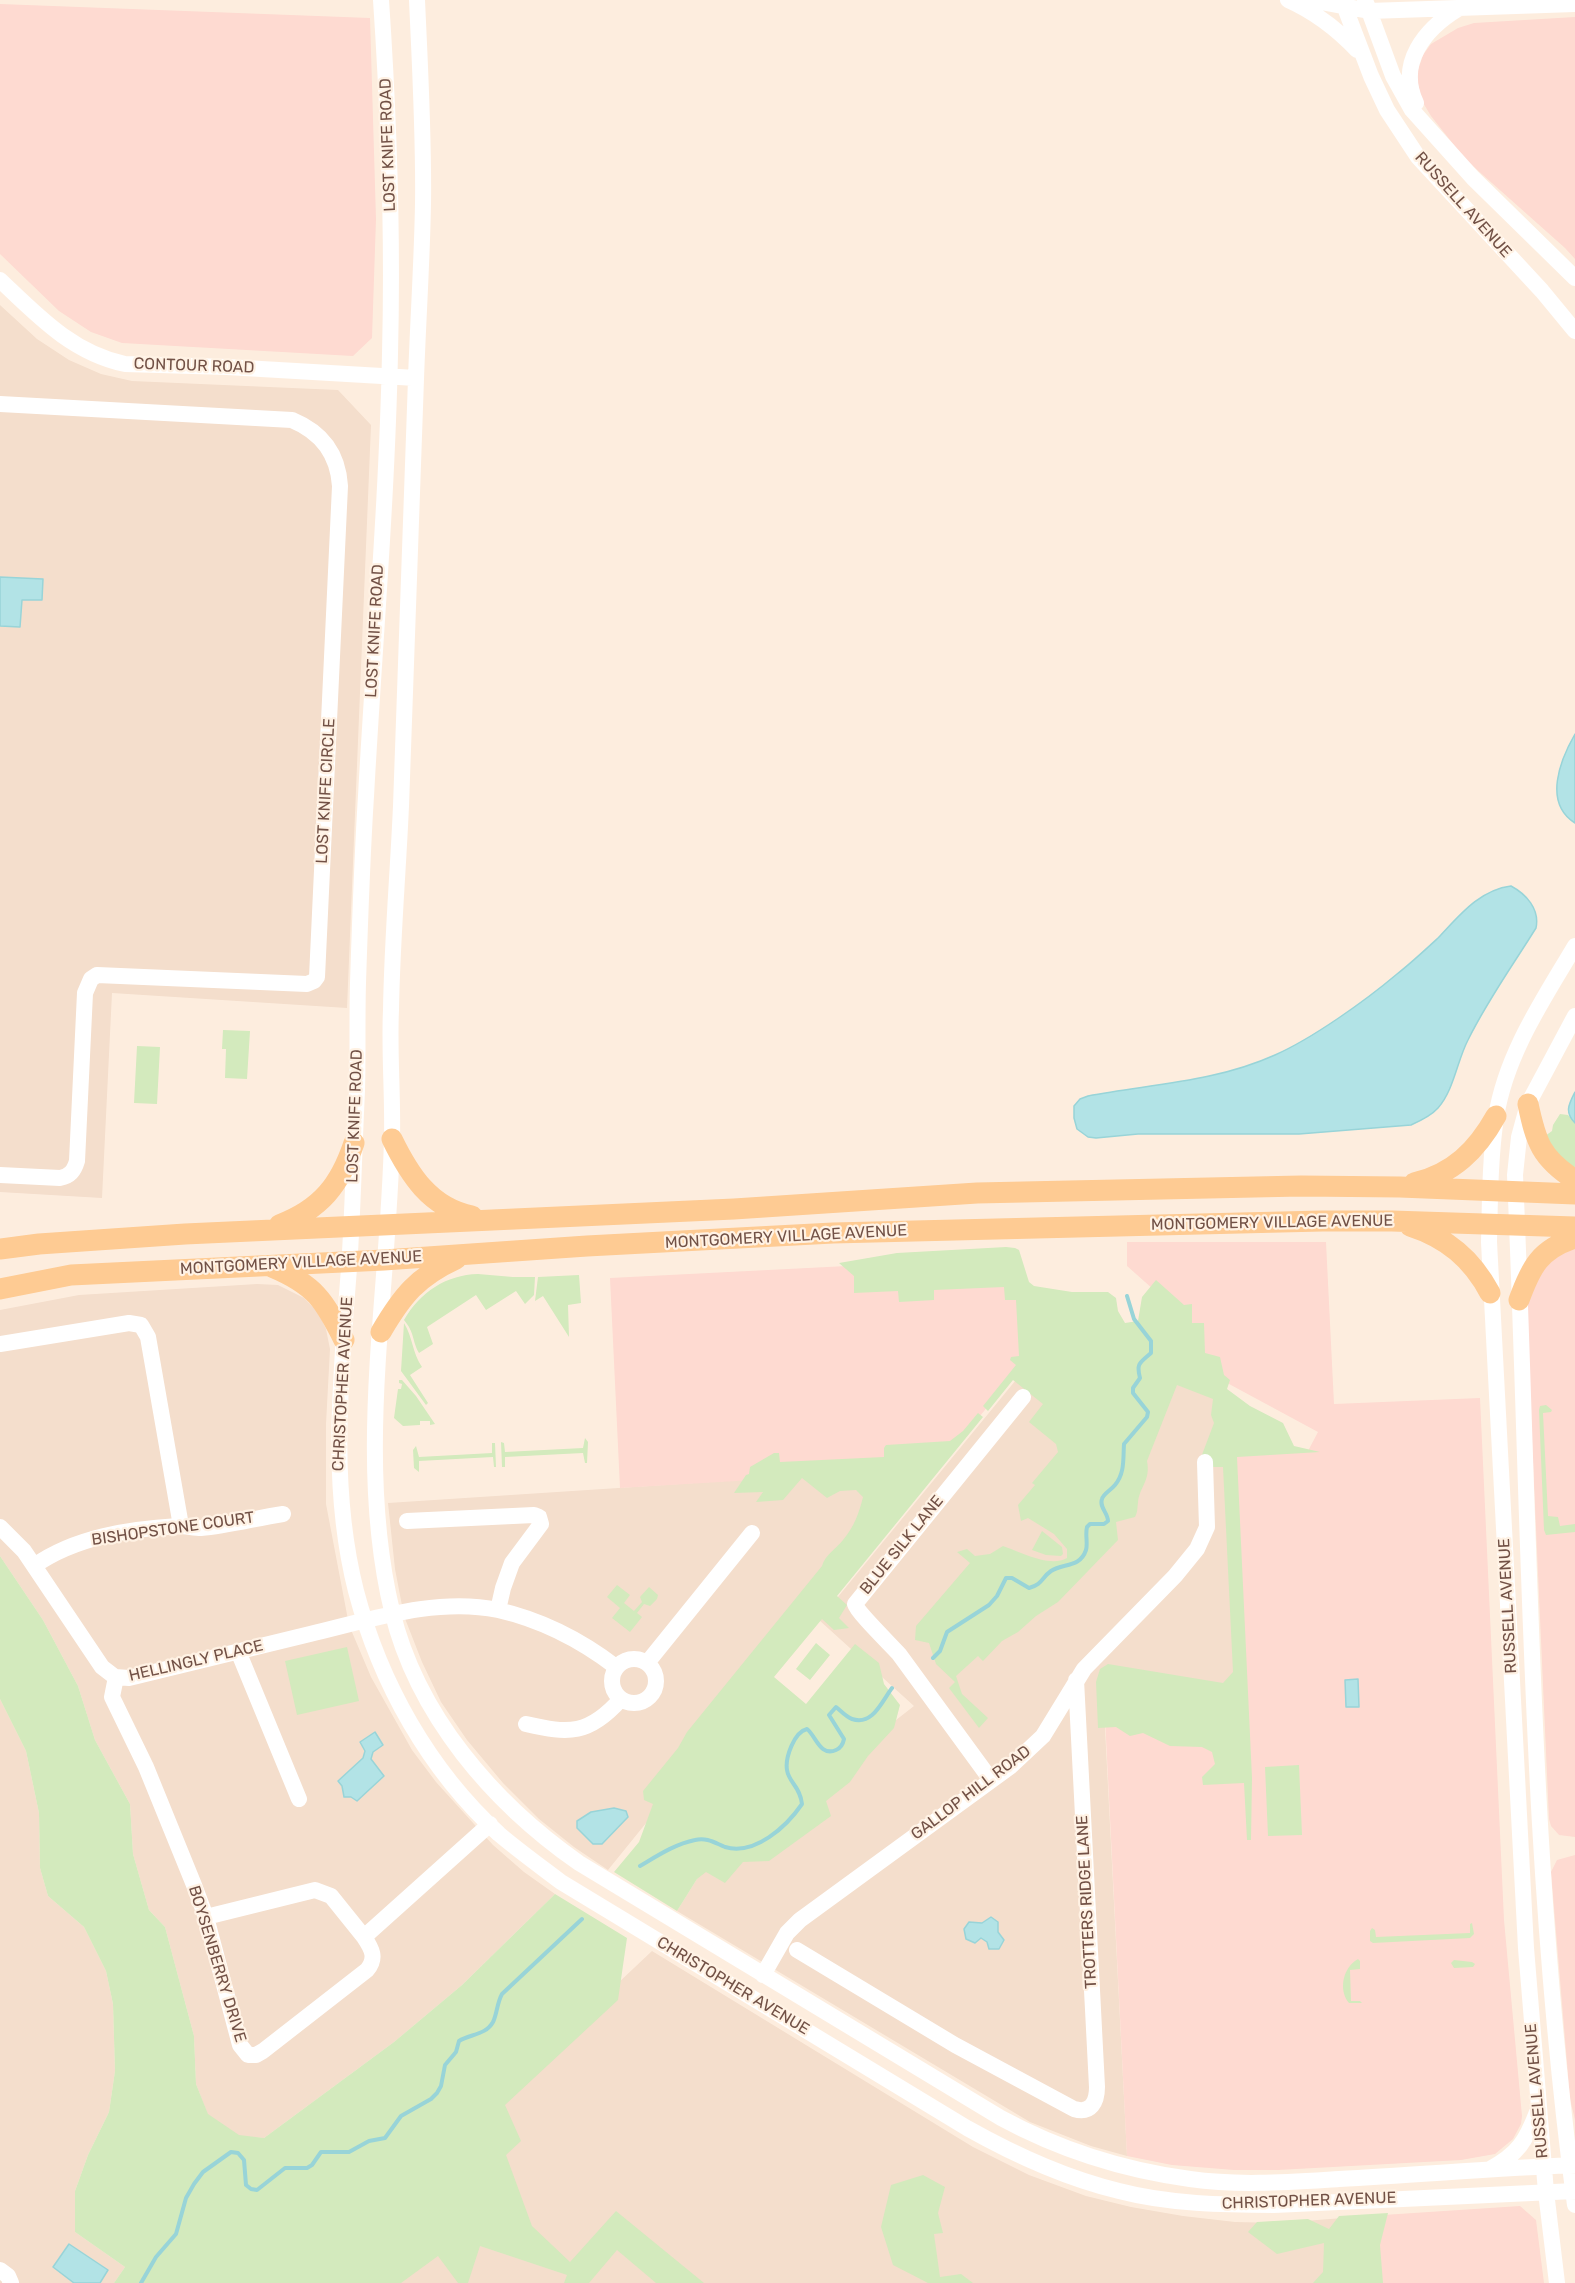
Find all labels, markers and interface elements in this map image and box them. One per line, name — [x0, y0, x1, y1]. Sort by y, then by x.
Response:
street label: LOST KNIFE ROAD — [376, 78, 400, 212]
street label: RUSSELL AVENUE — [1411, 148, 1515, 262]
street label: CONTOUR ROAD — [133, 354, 255, 378]
street label: LOST KNIFE ROAD — [362, 564, 388, 698]
street label: LOST KNIFE CIRCLE — [313, 718, 339, 864]
street label: LOST KNIFE ROAD — [343, 1049, 367, 1183]
street label: MONTGOMERY VILLAGE AVENUE — [1151, 1211, 1393, 1235]
street label: MONTGOMERY VILLAGE AVENUE — [665, 1221, 907, 1253]
street label: MONTGOMERY VILLAGE AVENUE — [180, 1247, 422, 1279]
street label: CHRISTOPHER AVENUE — [329, 1296, 357, 1472]
street label: BLUE SILK LANE — [856, 1492, 948, 1598]
street label: BISHOPSTONE COURT — [90, 1508, 256, 1550]
street label: RUSSELL AVENUE — [1495, 1538, 1521, 1674]
street label: HELLINGLY PLACE — [127, 1636, 265, 1686]
street label: GALLOP HILL ROAD — [907, 1742, 1035, 1844]
street label: TROTTERS RIDGE LANE — [1073, 1815, 1101, 1989]
street label: BOYSENBERRY DRIVE — [184, 1883, 250, 2045]
street label: CHRISTOPHER AVENUE — [653, 1933, 813, 2039]
street label: RUSSELL AVENUE — [1522, 2023, 1552, 2159]
street label: CHRISTOPHER AVENUE — [1221, 2188, 1397, 2214]

